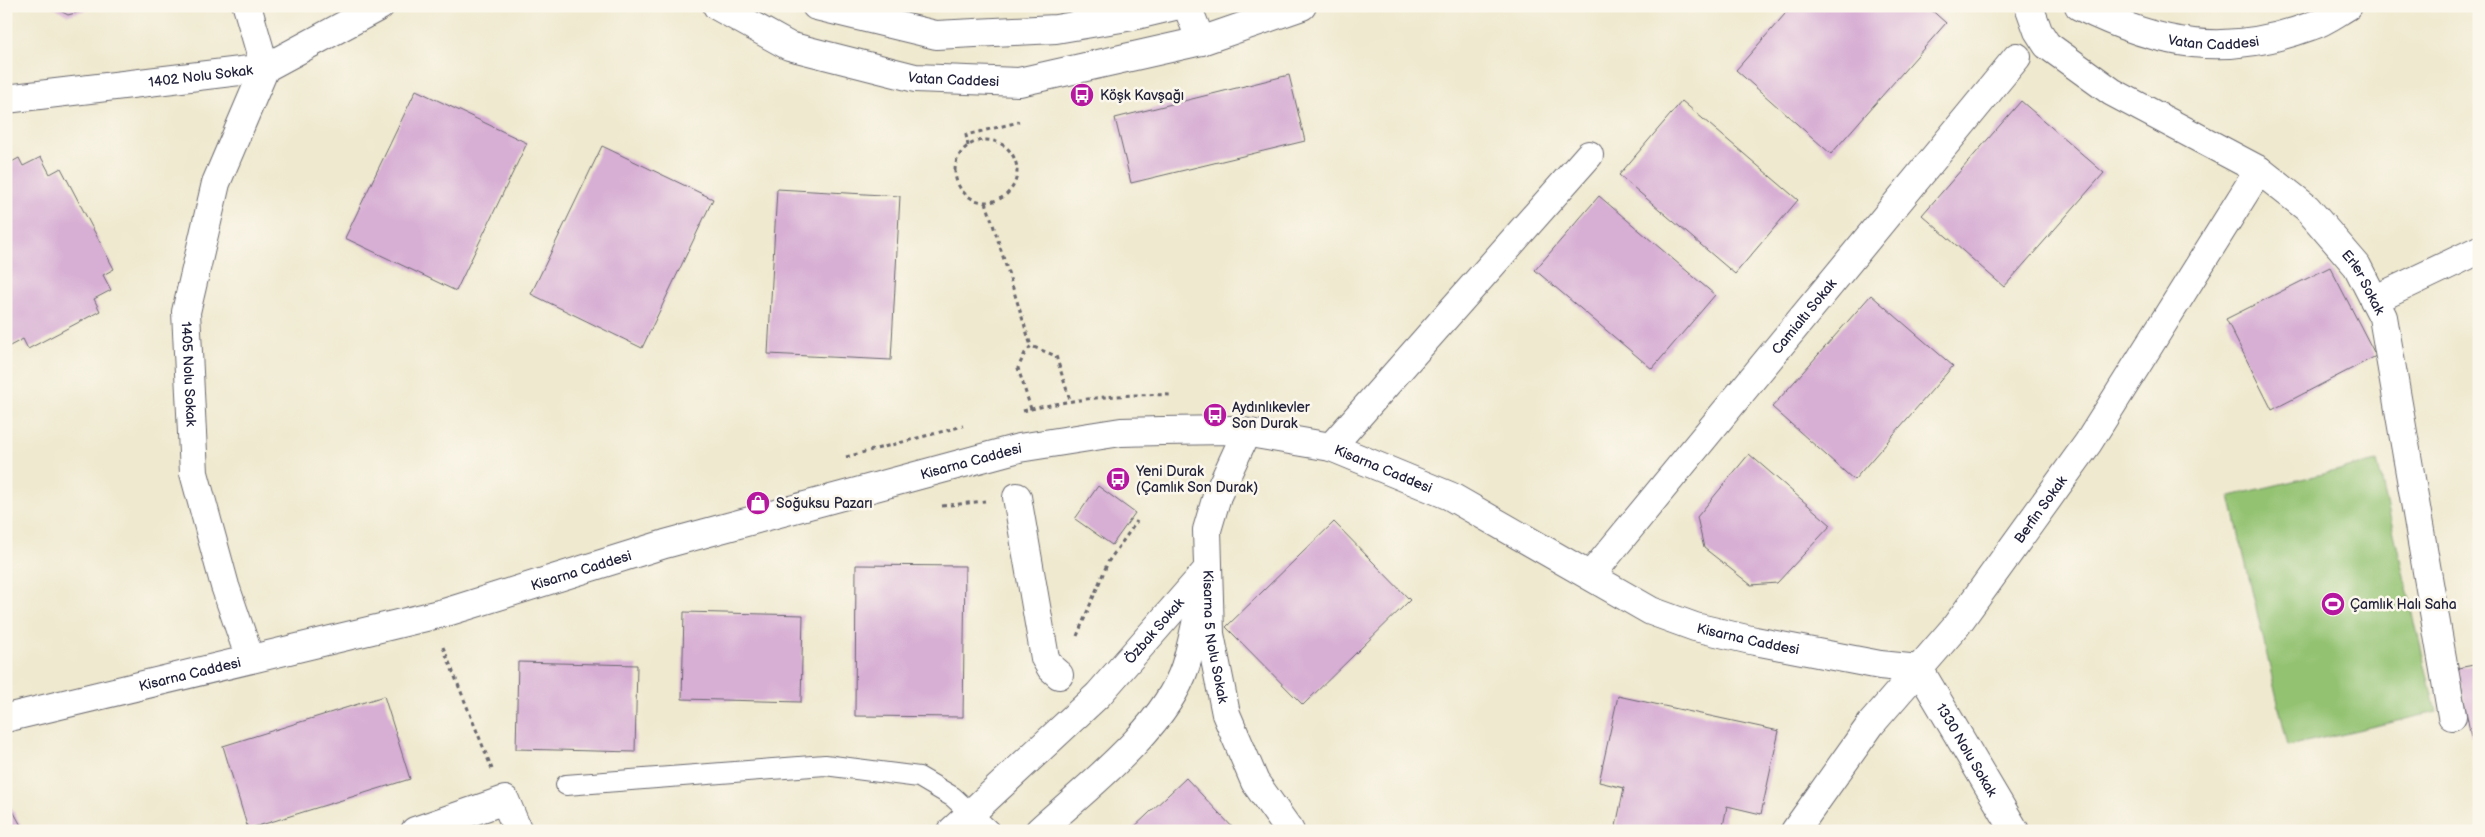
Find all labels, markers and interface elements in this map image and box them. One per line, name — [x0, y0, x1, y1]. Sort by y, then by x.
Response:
street label: Vatan Caddesi — [2166, 31, 2260, 53]
street label: 1402 Nolu Sokak — [147, 61, 254, 90]
street label: Vatan Caddesi — [906, 68, 1000, 90]
bus stop icon: Köşk Kavşağı — [1069, 82, 1095, 108]
place label: Köşk Kavşağı — [1100, 87, 1184, 104]
street label: Erler Sokak — [2338, 246, 2389, 318]
street label: Camialtı Sokak — [1768, 275, 1840, 358]
street label: 1405 Nolu Sokak — [178, 321, 200, 427]
place label: Aydınlıkevler Son Durak — [1232, 399, 1311, 432]
bus stop icon: Aydınlıkevler Son Durak — [1202, 402, 1228, 428]
street label: Kisarna Caddesi — [918, 439, 1023, 483]
street label: Kisarna Caddesi — [1332, 441, 1435, 496]
place label: Yeni Durak (Çamlık Son Durak) — [1135, 463, 1258, 496]
bus stop icon: Yeni Durak (Çamlık Son Durak) — [1105, 466, 1131, 492]
street label: Berfin Sokak — [2010, 472, 2070, 546]
shop icon: Soğuksu Pazarı — [745, 490, 771, 516]
place label: Soğuksu Pazarı — [776, 495, 873, 512]
street label: Kisarna Caddesi — [529, 547, 633, 594]
street label: Kisarna 5 Nolu Sokak — [1200, 570, 1232, 705]
sports icon: Çamlık Halı Saha — [2320, 591, 2346, 617]
street label: Özbak Sokak — [1120, 594, 1188, 667]
place label: Çamlık Halı Saha — [2350, 596, 2457, 613]
street label: Kisarna Caddesi — [1695, 619, 1801, 658]
street label: Kisarna Caddesi — [137, 653, 242, 694]
street label: 1330 Nolu Sokak — [1933, 700, 2001, 800]

